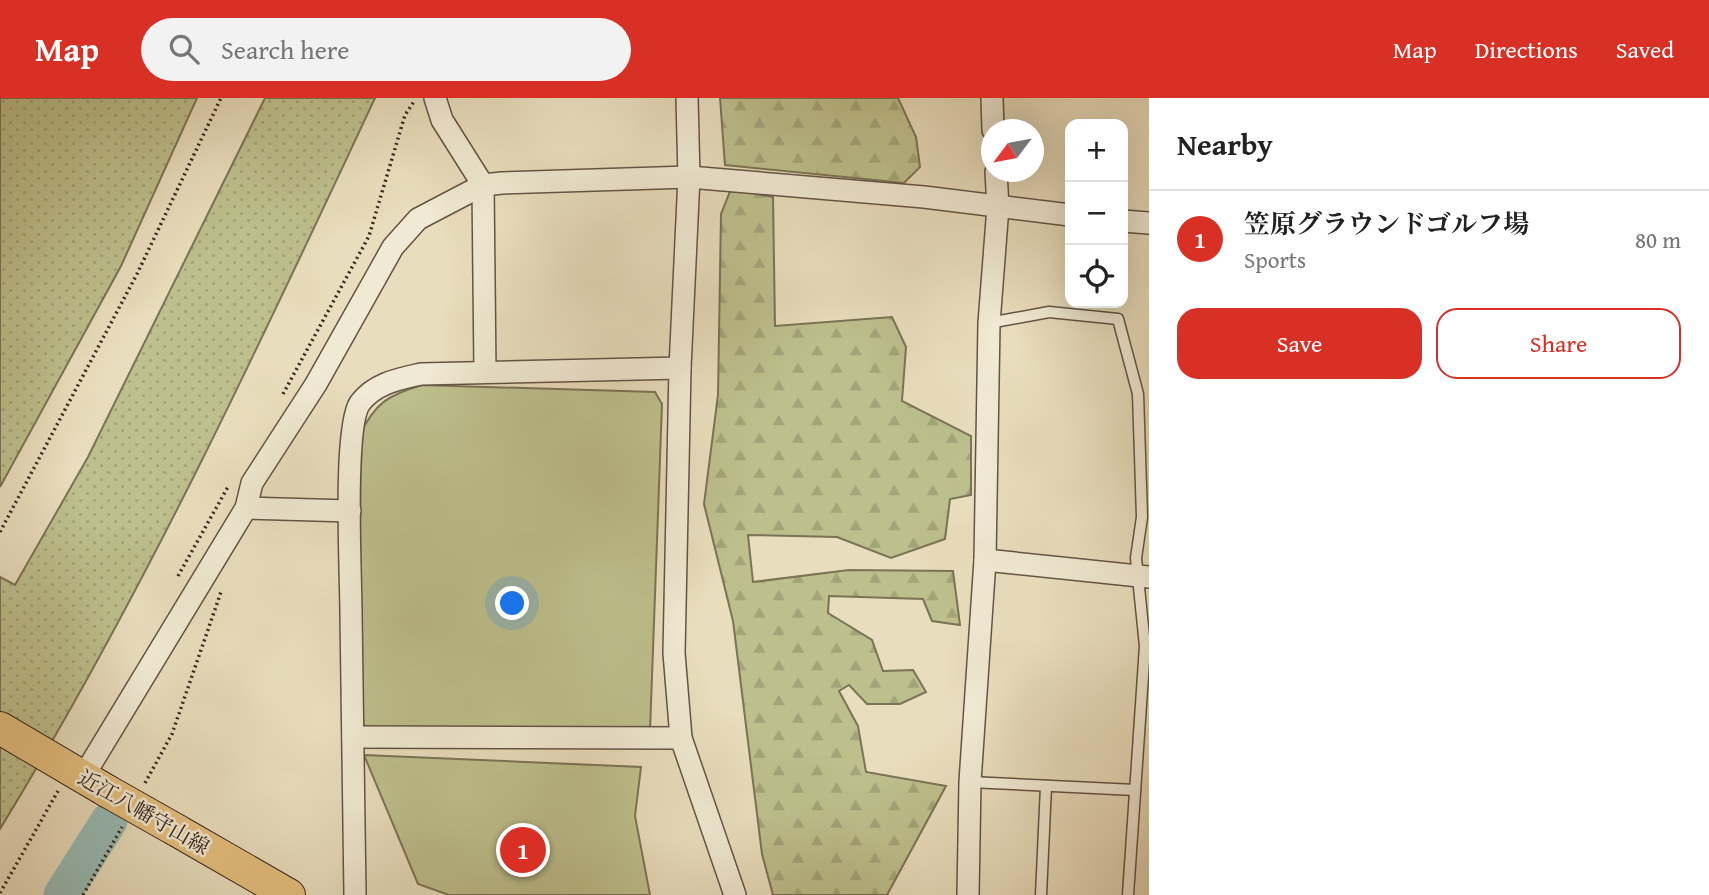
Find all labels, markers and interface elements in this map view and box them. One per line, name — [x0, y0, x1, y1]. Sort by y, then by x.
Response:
search box — [141, 18, 631, 81]
text: Map — [35, 25, 99, 73]
icon: search — [165, 30, 203, 68]
text: Search here — [221, 30, 349, 69]
text: Map — [1393, 32, 1437, 67]
text: Directions — [1475, 32, 1578, 67]
text: Saved — [1616, 32, 1674, 67]
north arrow — [981, 119, 1044, 182]
map controls — [1065, 119, 1128, 308]
button: + — [1065, 119, 1128, 182]
text: Nearby — [1177, 122, 1273, 166]
button: − — [1065, 182, 1128, 245]
text: 笠原グラウンドゴルフ場 — [1244, 204, 1529, 243]
text: 1 — [1194, 223, 1206, 256]
text: 80 m — [1635, 223, 1681, 256]
text: Sports — [1244, 243, 1306, 276]
button: locate — [1065, 245, 1128, 308]
button: Save — [1177, 308, 1422, 379]
button: Share — [1436, 308, 1681, 379]
your location — [495, 586, 529, 620]
street label: 近江八幡守山線 — [73, 762, 215, 862]
pin: 1 — [500, 824, 546, 876]

